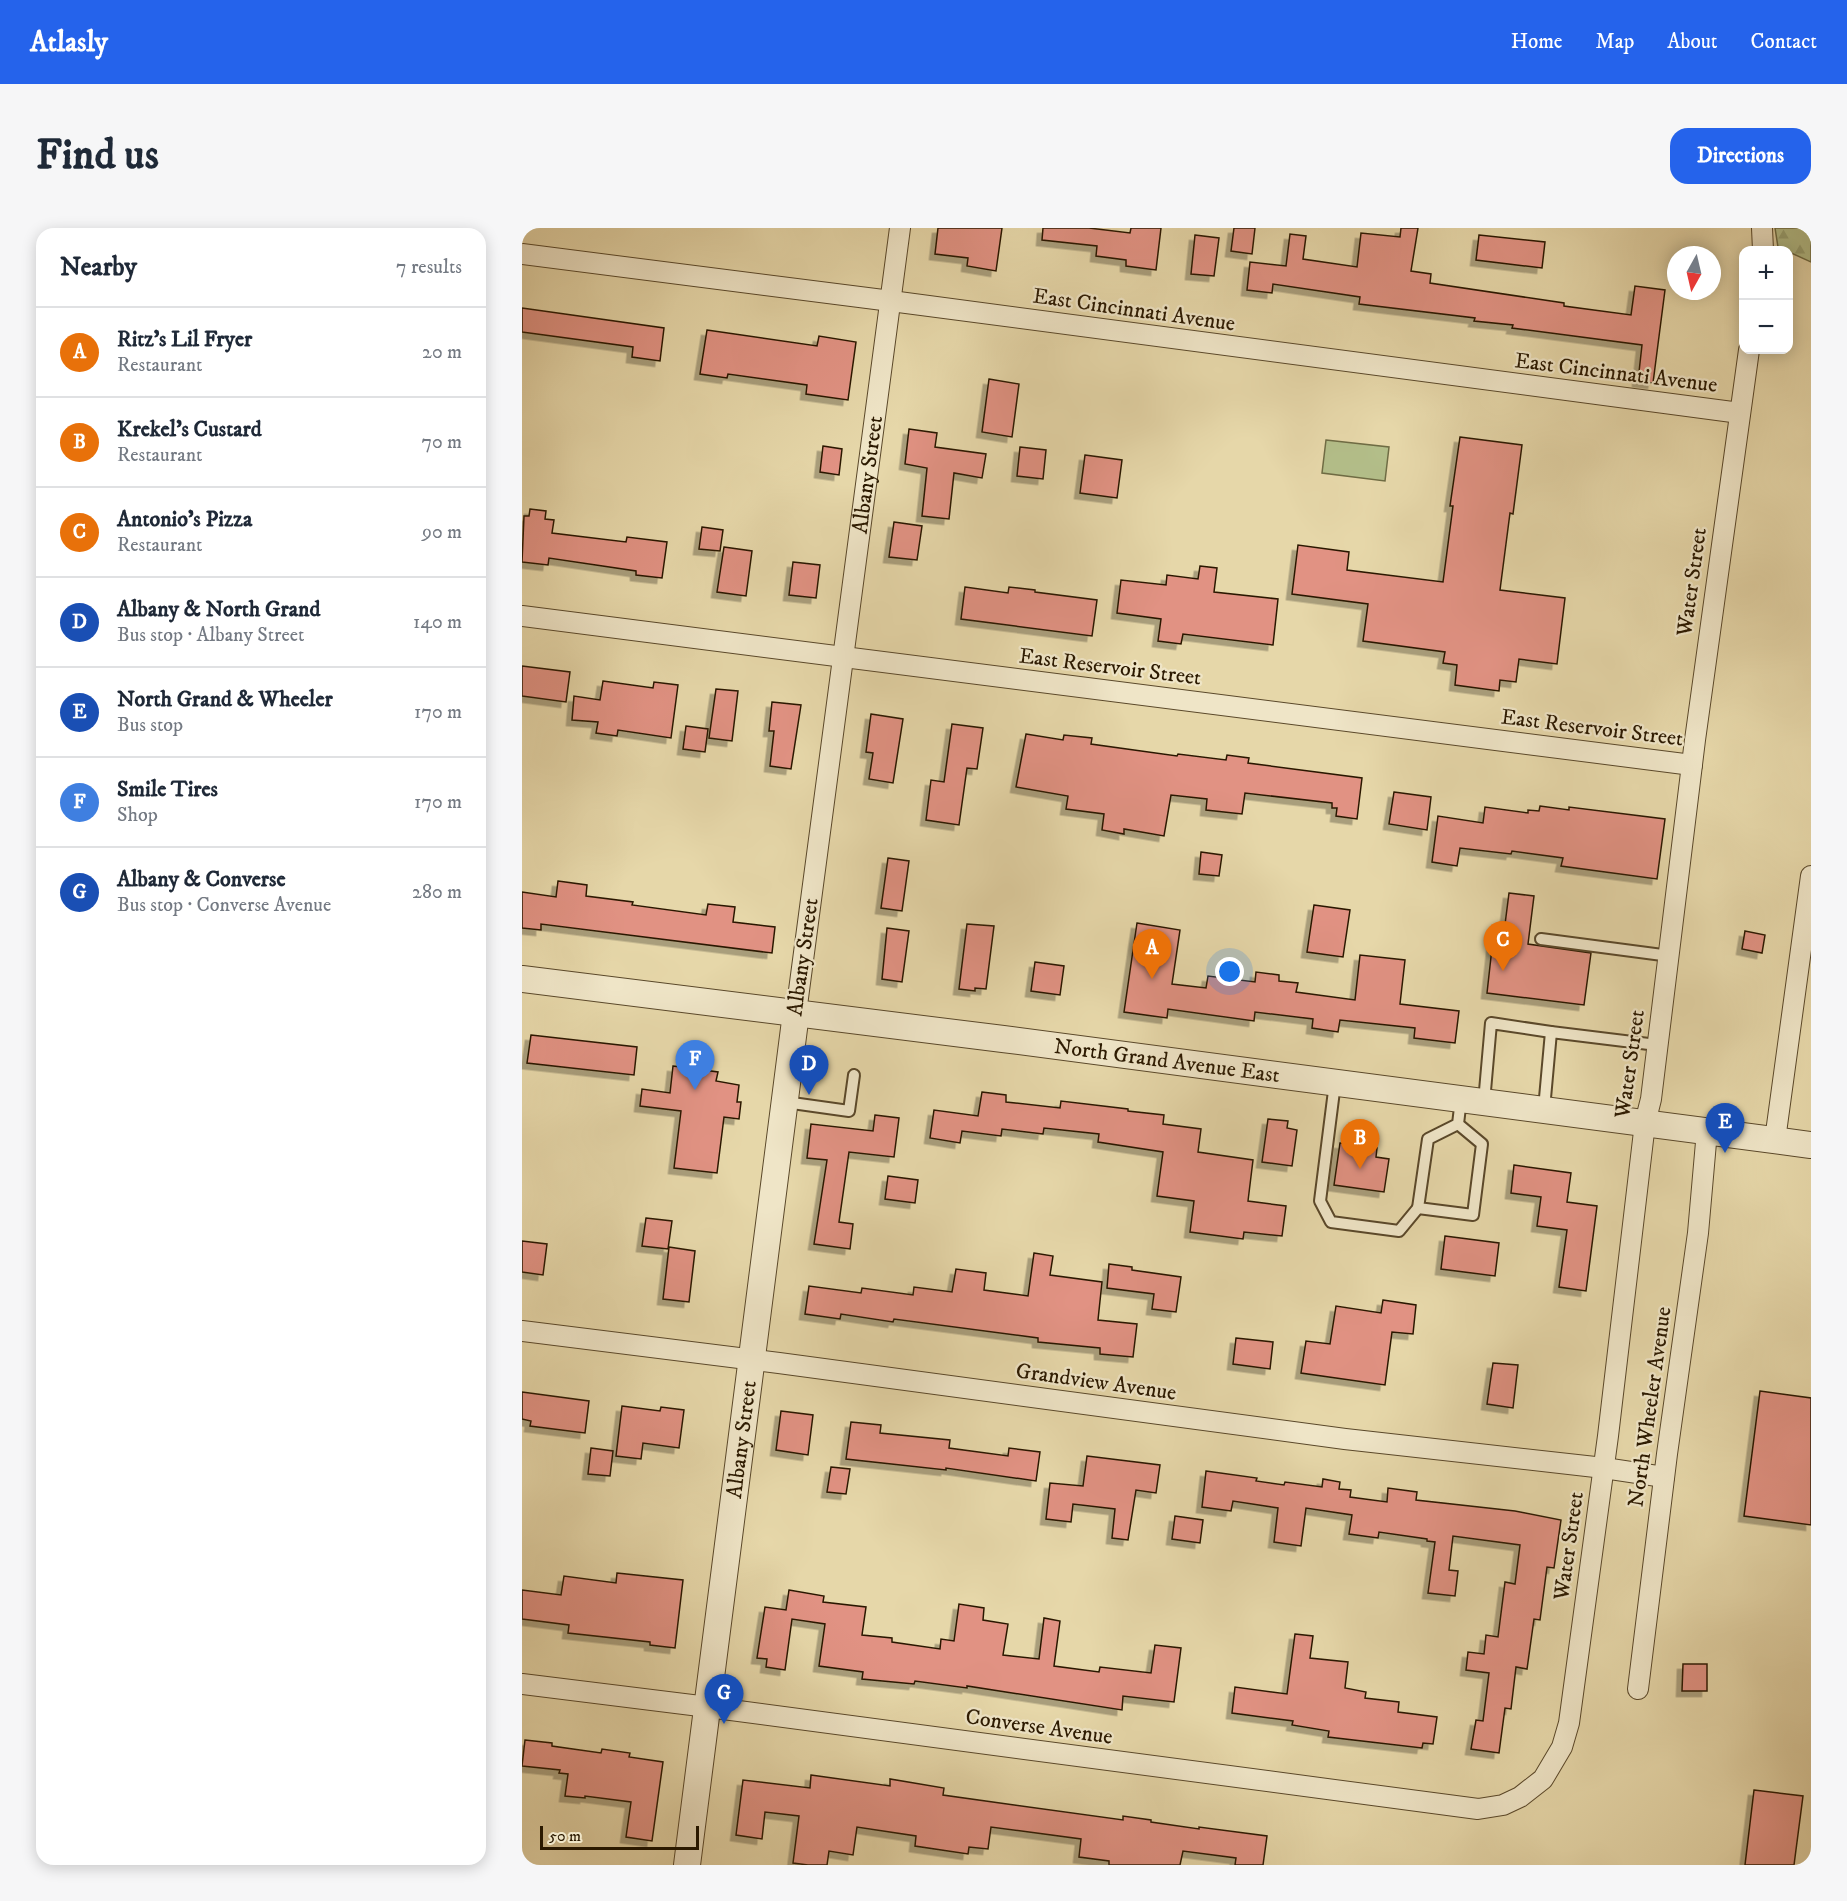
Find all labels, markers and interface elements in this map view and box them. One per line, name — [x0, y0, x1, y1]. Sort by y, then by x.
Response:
text: Atlasly — [30, 25, 108, 60]
text: Home — [1511, 29, 1563, 55]
text: Map — [1596, 29, 1634, 55]
text: About — [1667, 29, 1718, 55]
text: Contact — [1751, 29, 1817, 55]
button: Directions — [1670, 128, 1811, 184]
text: Find us — [36, 130, 159, 182]
north arrow — [1667, 246, 1721, 300]
map controls — [1739, 246, 1793, 354]
button: + — [1739, 246, 1793, 300]
text: Nearby — [60, 251, 137, 284]
text: 7 results — [396, 255, 462, 280]
street label: East Cincinnati Avenue — [1031, 282, 1237, 338]
button: − — [1739, 300, 1793, 354]
text: Ritz's Lil Fryer — [117, 326, 252, 353]
text: A — [73, 340, 86, 365]
text: 20 m — [422, 340, 462, 365]
street label: East Cincinnati Avenue — [1513, 347, 1719, 399]
text: Restaurant — [117, 353, 202, 378]
street label: Albany Street — [846, 414, 889, 535]
text: Krekel's Custard — [117, 416, 262, 443]
text: B — [73, 430, 86, 455]
text: 70 m — [421, 430, 462, 455]
text: Restaurant — [117, 443, 202, 468]
text: Antonio's Pizza — [117, 506, 252, 533]
text: C — [73, 520, 86, 545]
text: 90 m — [422, 520, 462, 545]
street label: Water Street — [1671, 526, 1713, 639]
text: Restaurant — [117, 533, 202, 558]
text: Albany & North Grand — [117, 596, 320, 623]
text: D — [72, 610, 87, 635]
text: 140 m — [413, 610, 462, 635]
text: Bus stop · Albany Street — [117, 623, 305, 648]
street label: East Reservoir Street — [1017, 642, 1203, 692]
text: North Grand & Wheeler — [117, 686, 333, 713]
text: E — [72, 700, 87, 725]
text: 170 m — [414, 700, 462, 725]
street label: East Reservoir Street — [1499, 703, 1685, 753]
text: Bus stop — [117, 713, 183, 738]
text: Smile Tires — [117, 776, 218, 803]
text: F — [73, 790, 86, 815]
text: 170 m — [414, 790, 462, 815]
text: Shop — [117, 803, 158, 828]
text: Albany & Converse — [117, 866, 286, 893]
text: G — [73, 880, 86, 905]
text: 280 m — [412, 880, 462, 905]
text: Bus stop · Converse Avenue — [117, 893, 331, 918]
street label: Albany Street — [781, 896, 825, 1018]
pin: C — [1484, 922, 1522, 971]
pin: A — [1132, 930, 1172, 979]
your location — [1215, 957, 1244, 986]
street label: Water Street — [1609, 1008, 1651, 1121]
street label: North Grand Avenue East — [1052, 1032, 1281, 1089]
pin: F — [676, 1040, 714, 1090]
pin: D — [790, 1046, 828, 1095]
pin: E — [1706, 1104, 1744, 1153]
pin: B — [1340, 1120, 1380, 1169]
street label: North Wheeler Avenue — [1623, 1305, 1677, 1509]
street label: Grandview Avenue — [1014, 1357, 1178, 1407]
street label: Albany Street — [721, 1379, 762, 1500]
street label: Water Street — [1548, 1490, 1590, 1603]
pin: G — [704, 1674, 744, 1724]
street label: Converse Avenue — [964, 1703, 1114, 1751]
scale bar — [540, 1823, 699, 1850]
text: 50 m — [549, 1826, 581, 1846]

